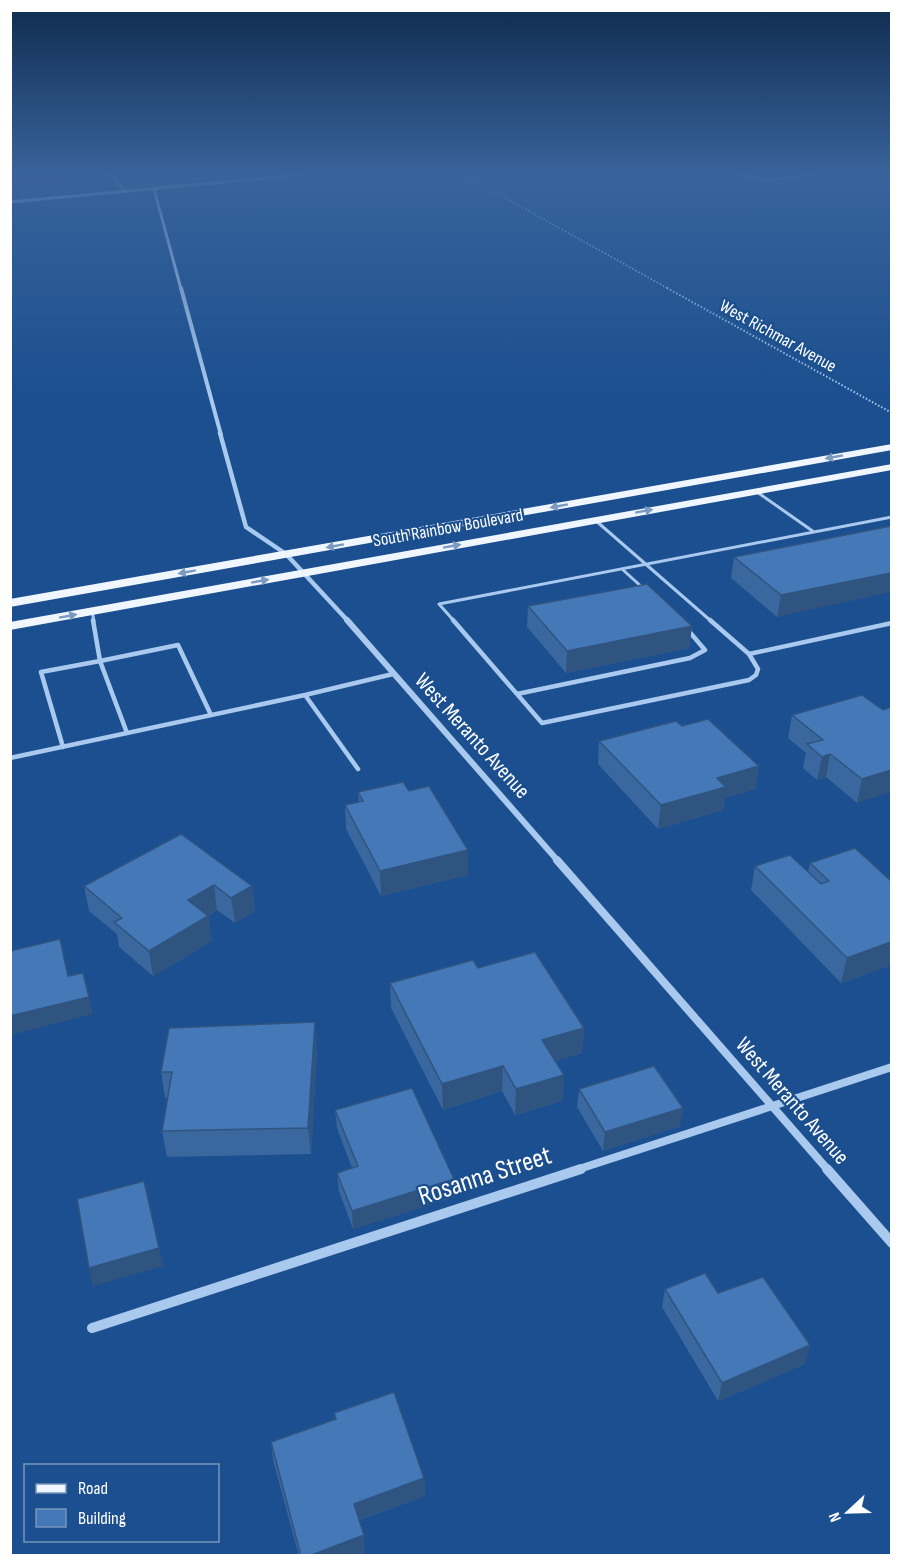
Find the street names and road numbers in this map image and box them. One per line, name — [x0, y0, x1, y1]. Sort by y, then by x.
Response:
street label: West Richmar Avenue — [716, 295, 840, 377]
street label: South Rainbow Boulevard — [371, 504, 525, 552]
street label: West Meranto Avenue — [409, 668, 535, 804]
street label: West Meranto Avenue — [729, 1032, 855, 1170]
street label: Rosanna Street — [414, 1139, 556, 1213]

